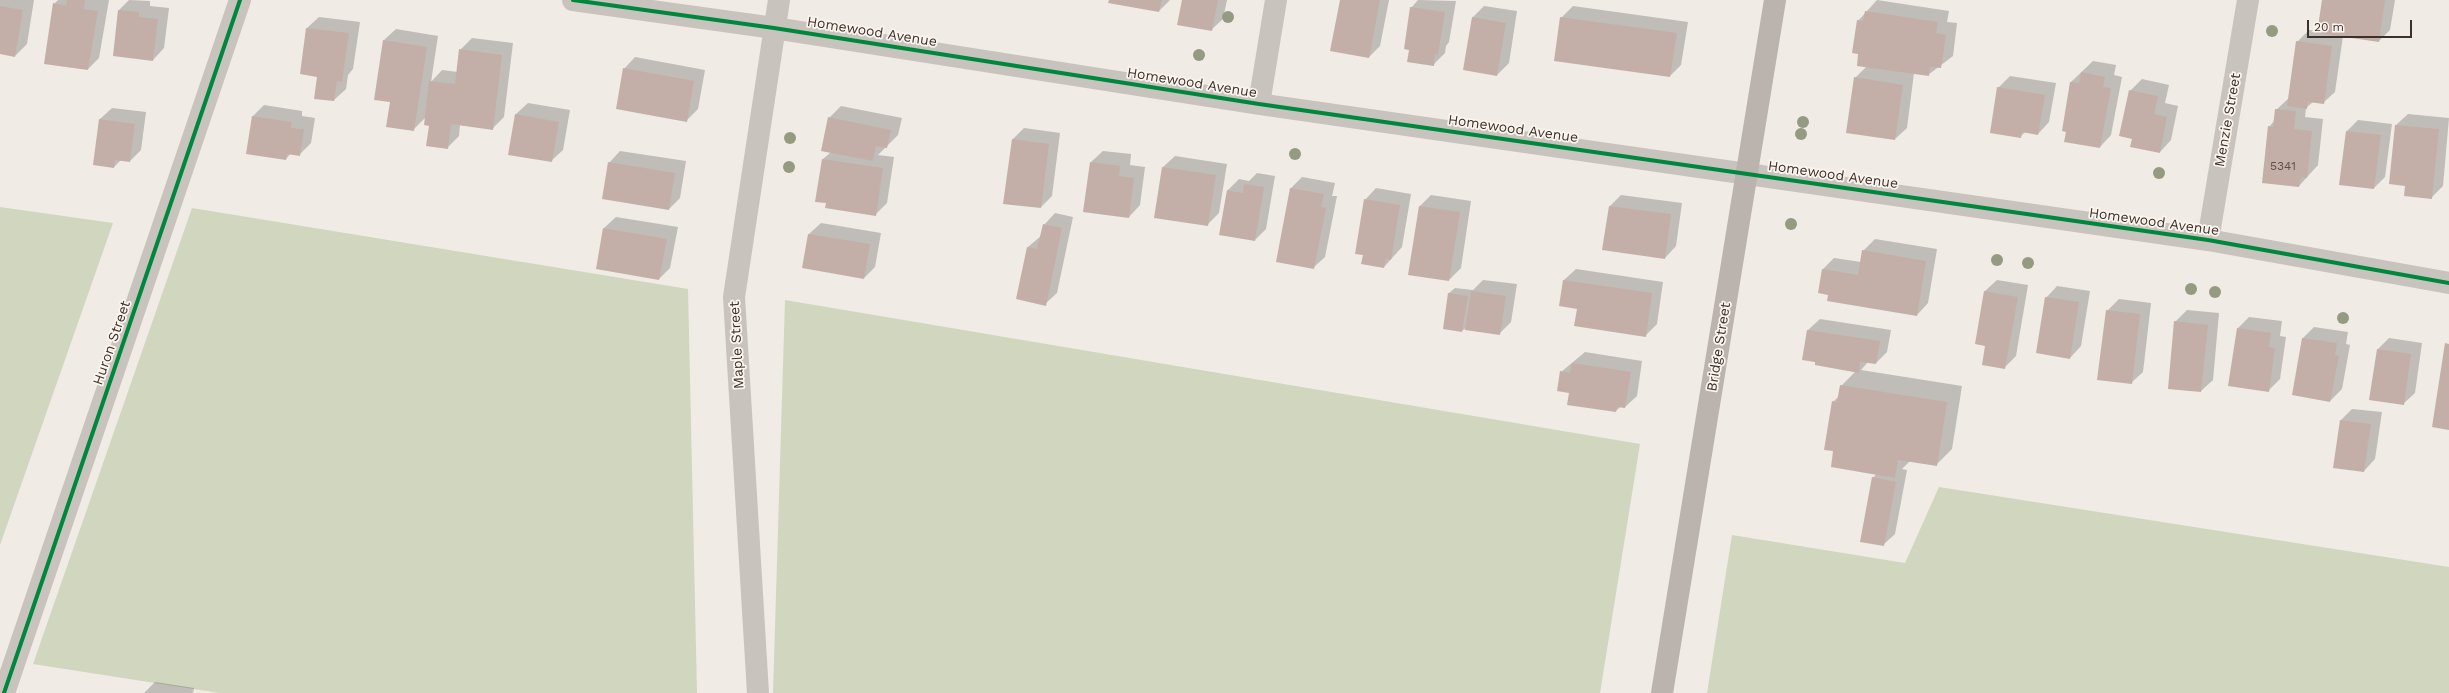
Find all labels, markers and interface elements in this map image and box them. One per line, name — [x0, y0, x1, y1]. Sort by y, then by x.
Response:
scale bar — [2309, 12, 2414, 38]
street label: Homewood Avenue — [806, 13, 938, 51]
text: 20 m — [2314, 20, 2344, 34]
street label: Homewood Avenue — [1126, 64, 1258, 102]
street label: Menzie Street — [2211, 72, 2245, 168]
street label: Homewood Avenue — [1447, 112, 1579, 146]
street label: Homewood Avenue — [1767, 158, 1899, 192]
house number: 5341 — [2270, 159, 2296, 173]
street label: Homewood Avenue — [2088, 205, 2220, 239]
street label: Huron Street — [90, 299, 134, 387]
street label: Maple Street — [726, 301, 748, 389]
street label: Bridge Street — [1704, 301, 1734, 393]

